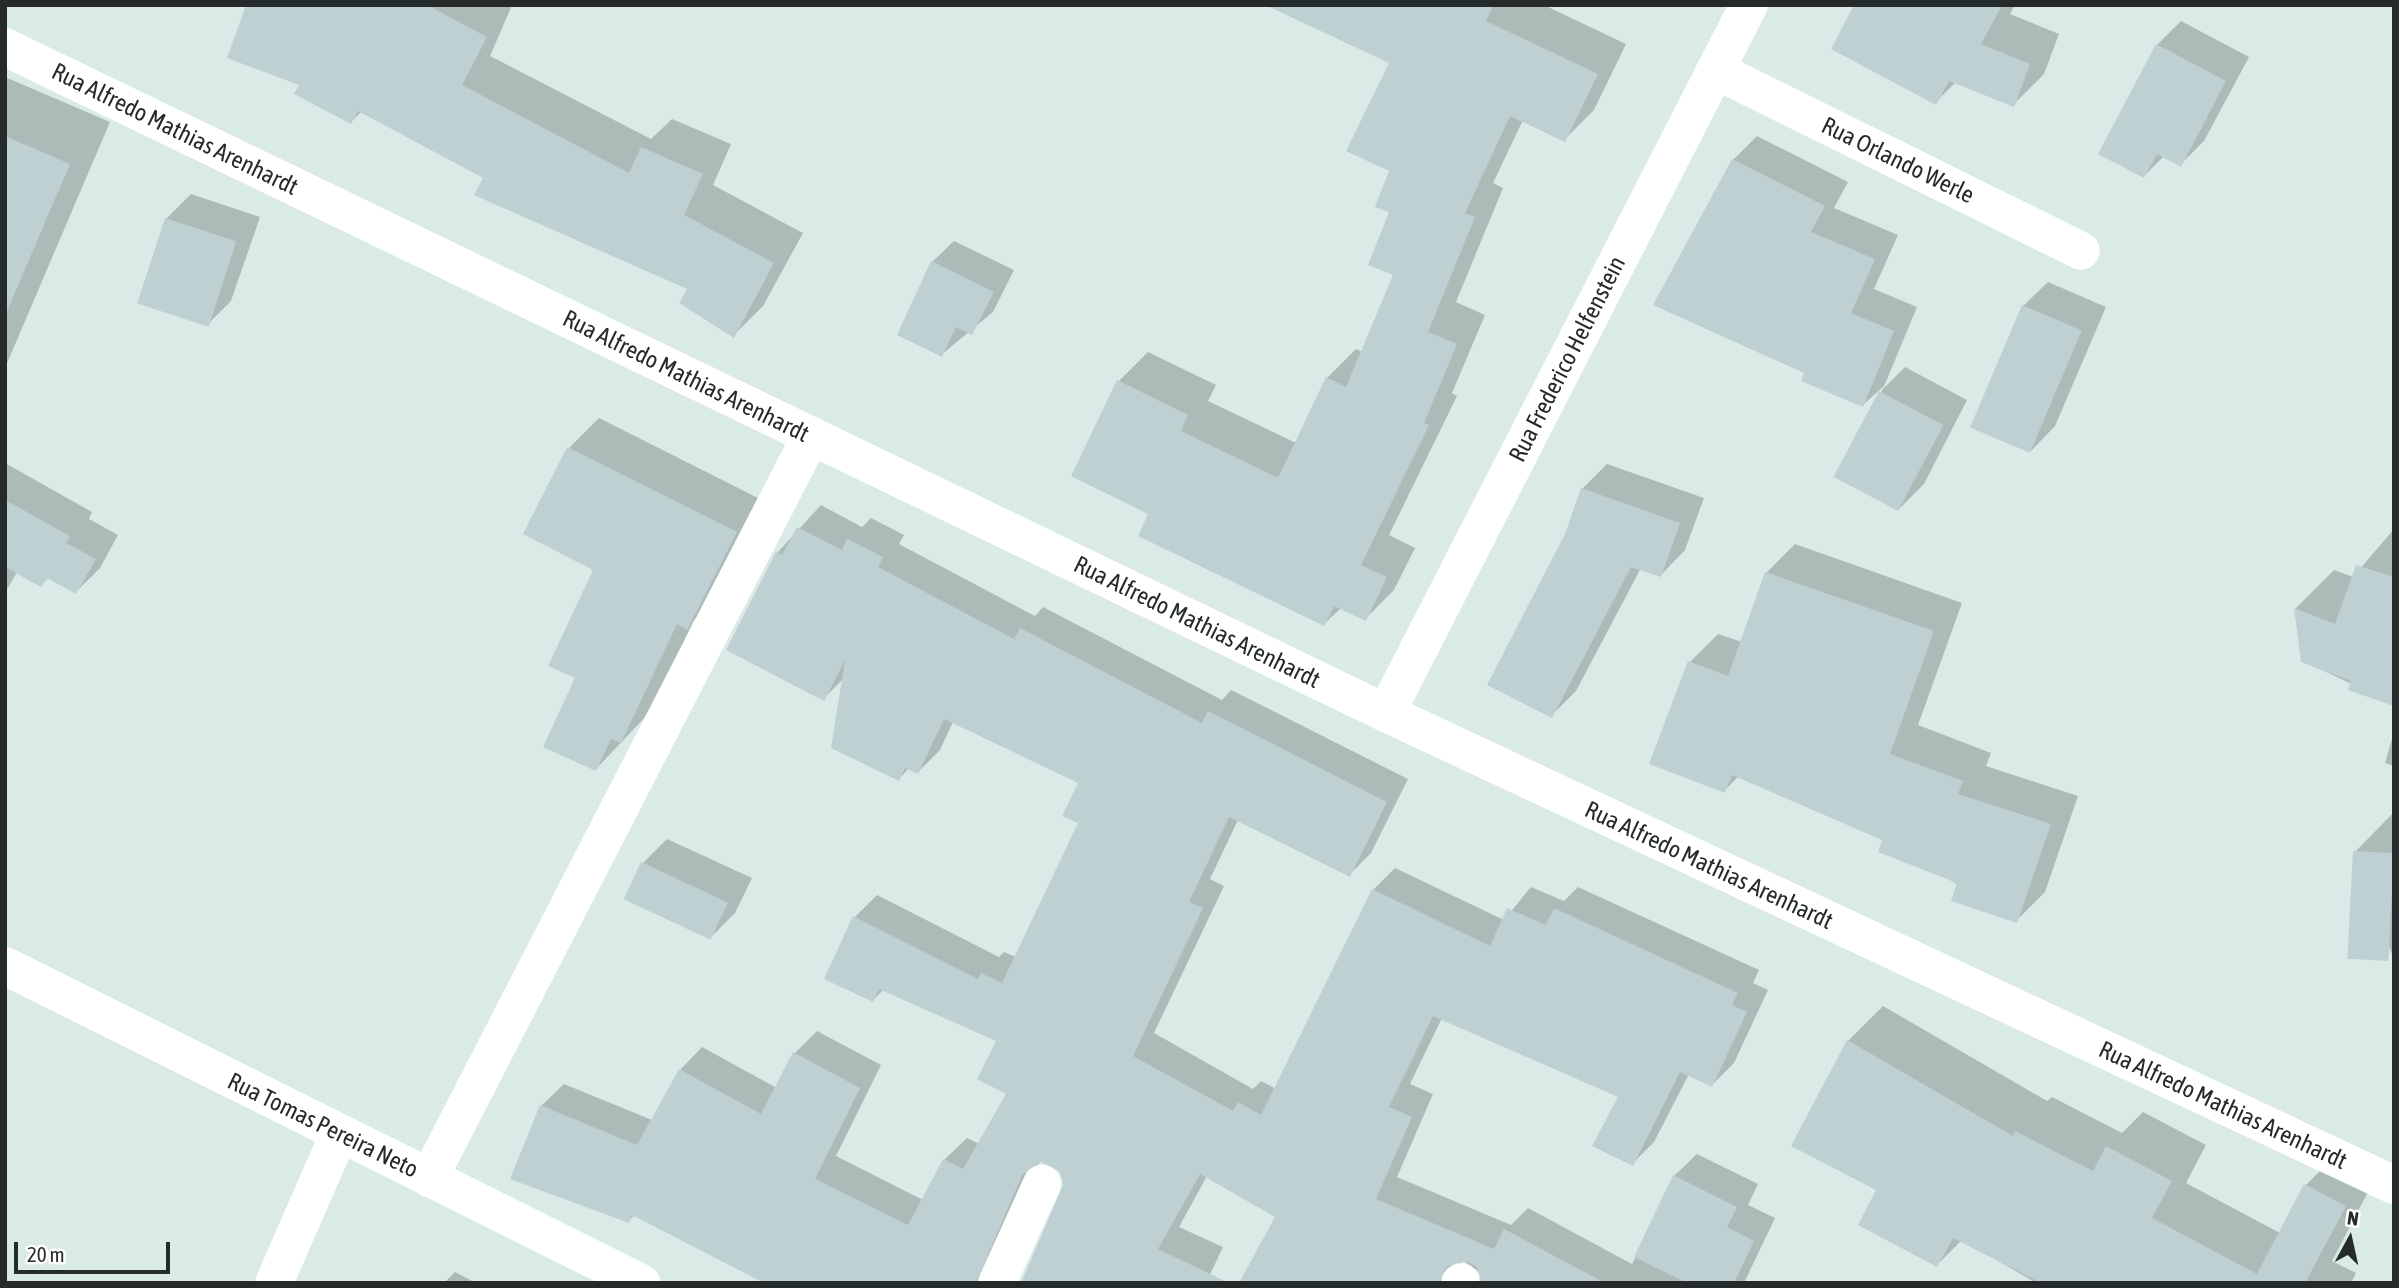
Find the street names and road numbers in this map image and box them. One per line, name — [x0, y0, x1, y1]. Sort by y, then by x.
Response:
street label: Rua Alfredo Mathias Arenhardt — [47, 57, 303, 201]
street label: Rua Orlando Werle — [1817, 111, 1979, 209]
street label: Rua Frederico Helfenstein — [1503, 251, 1631, 467]
street label: Rua Alfredo Mathias Arenhardt — [558, 304, 814, 448]
street label: Rua Alfredo Mathias Arenhardt — [1069, 550, 1325, 694]
street label: Rua Alfredo Mathias Arenhardt — [1580, 795, 1838, 935]
street label: Rua Alfredo Mathias Arenhardt — [2094, 1035, 2352, 1175]
street label: Rua Tomas Pereira Neto — [223, 1066, 423, 1184]

